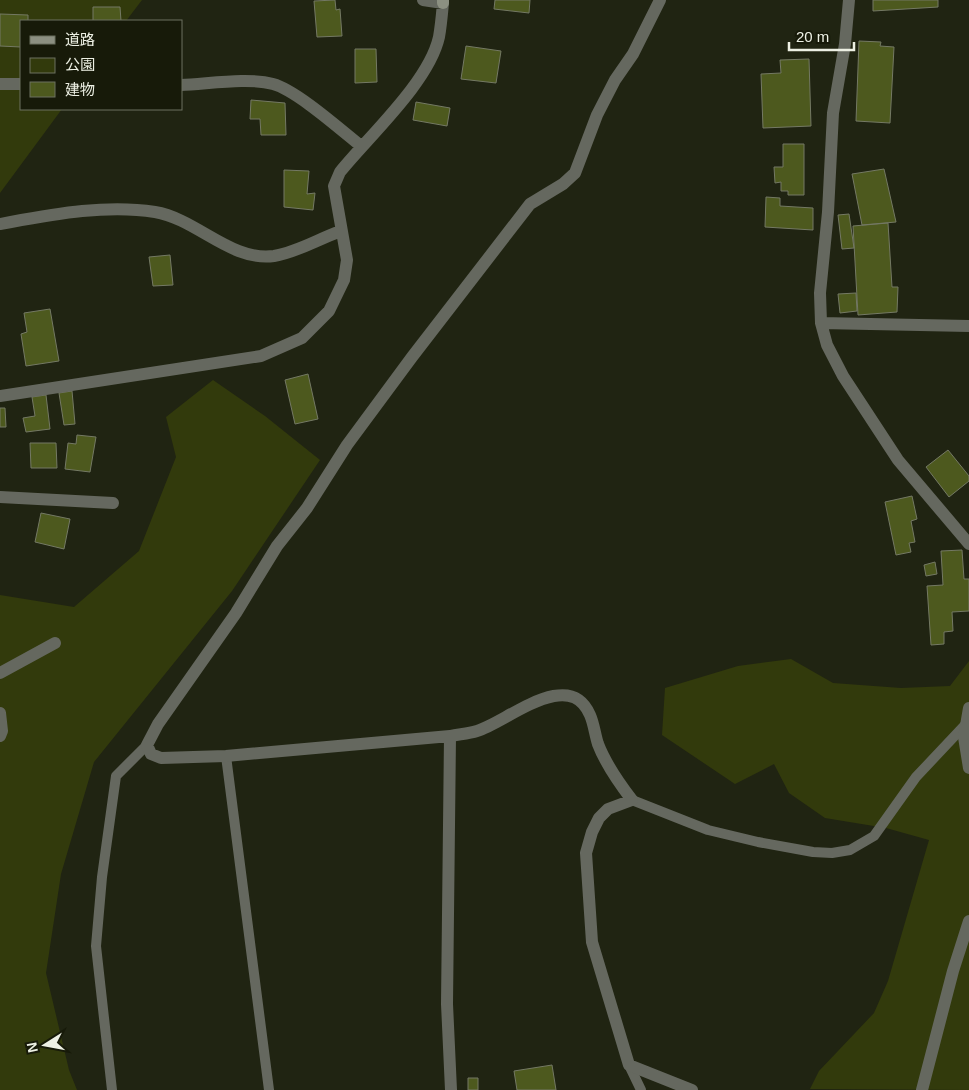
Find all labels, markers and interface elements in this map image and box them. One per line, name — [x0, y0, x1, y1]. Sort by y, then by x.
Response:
legend — [20, 20, 182, 110]
scale bar — [789, 20, 854, 52]
text: 20 m — [796, 28, 829, 45]
text: 道路 — [65, 31, 95, 48]
text: 公園 — [65, 56, 95, 73]
text: 建物 — [65, 81, 95, 98]
north arrow — [20, 1020, 70, 1070]
text: N — [23, 1041, 41, 1054]

